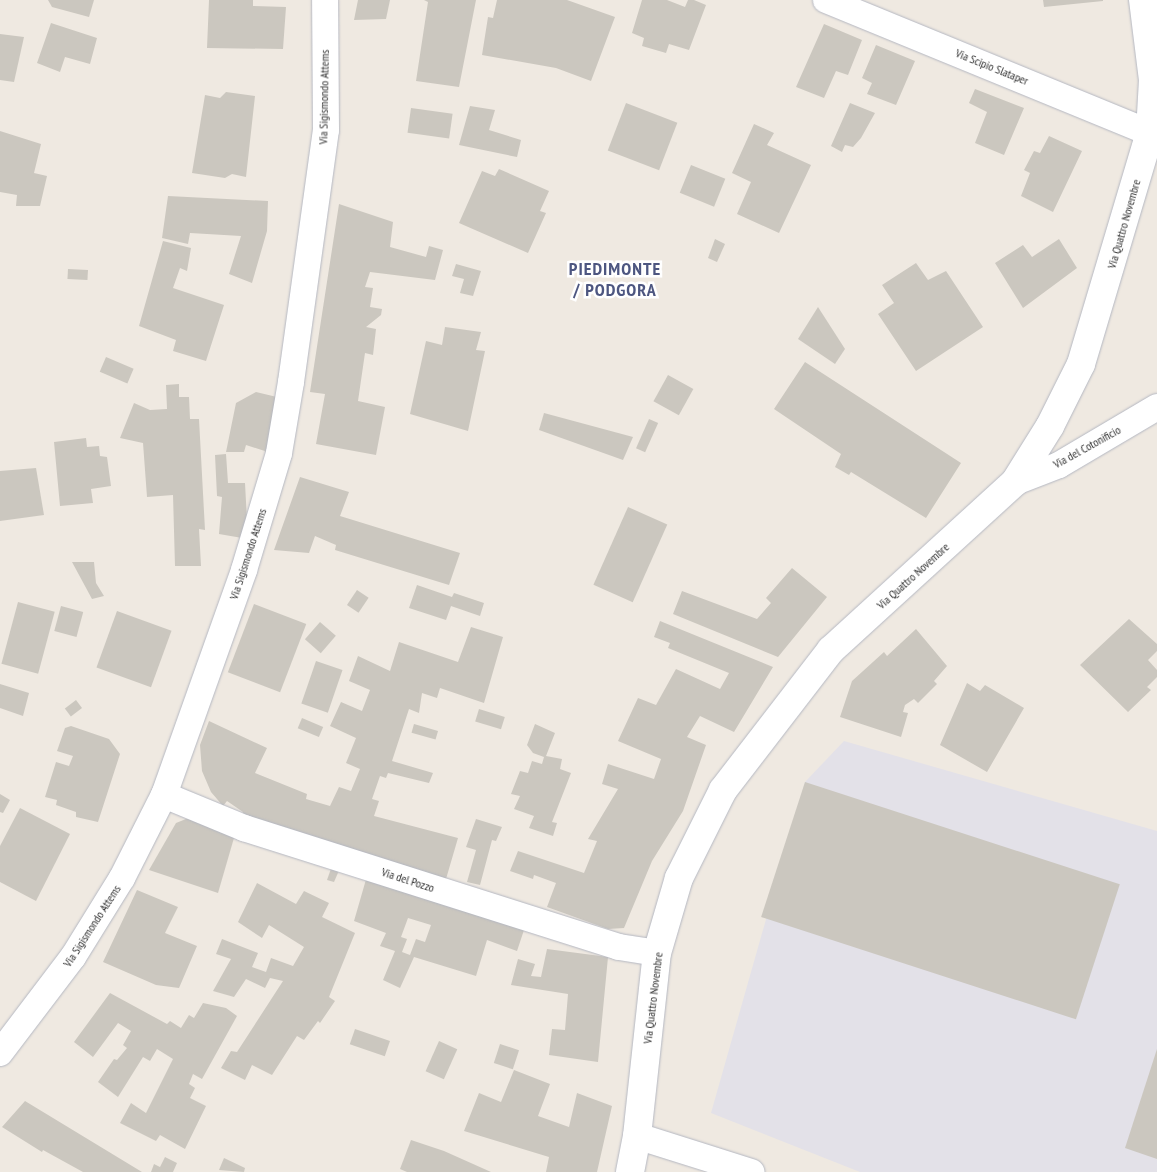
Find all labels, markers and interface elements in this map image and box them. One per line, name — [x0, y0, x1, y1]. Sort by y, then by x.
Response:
street label: Via Scipio Slataper — [953, 46, 1031, 88]
street label: Via Sigismondo Attems — [316, 49, 332, 145]
street label: Via Quattro Novembre — [1104, 178, 1144, 270]
district label: PIEDIMONTE / PODGORA — [568, 259, 662, 302]
street label: Via del Cotonificio — [1051, 423, 1123, 471]
street label: Via Sigismondo Attems — [226, 507, 270, 601]
street label: Via Quattro Novembre — [874, 540, 952, 612]
street label: Via del Pozzo — [380, 865, 436, 895]
street label: Via Sigismondo Attems — [60, 882, 124, 970]
street label: Via Quattro Novembre — [640, 951, 666, 1045]

